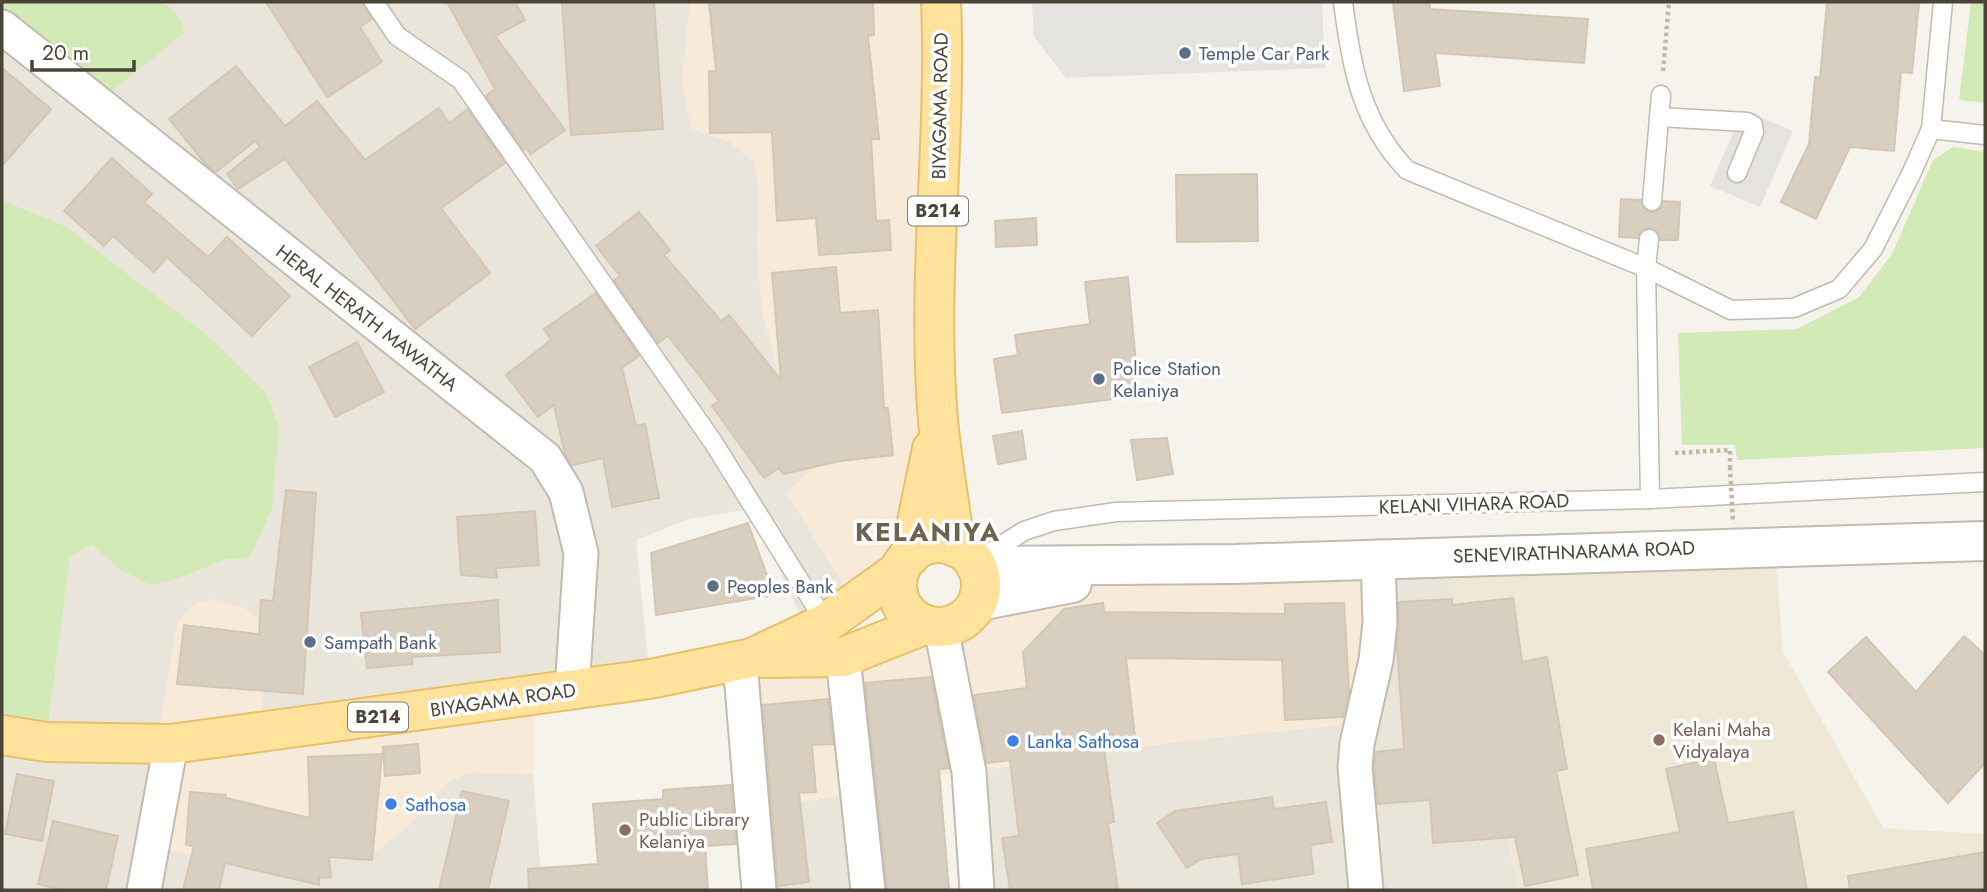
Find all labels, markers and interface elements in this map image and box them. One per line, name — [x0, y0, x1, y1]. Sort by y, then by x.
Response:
scale bar — [32, 28, 133, 72]
street label: BIYAGAMA ROAD — [925, 32, 955, 180]
text: 20 m — [42, 38, 89, 68]
place label: Temple Car Park — [1199, 40, 1330, 67]
marker: Temple Car Park — [1177, 45, 1193, 61]
road number: B214 — [908, 196, 968, 226]
street label: HERAL HERATH MAWATHA — [270, 238, 464, 398]
place label: Police Station Kelaniya — [1113, 355, 1221, 404]
marker: Police Station Kelaniya — [1091, 371, 1107, 387]
street label: KELANI VIHARA ROAD — [1378, 487, 1570, 521]
district label: KELANIYA — [855, 513, 1001, 551]
street label: SENEVIRATHNARAMA ROAD — [1453, 534, 1696, 570]
place label: Peoples Bank — [727, 573, 834, 600]
marker: Peoples Bank — [705, 578, 721, 594]
place label: Sampath Bank — [324, 629, 437, 656]
marker: Sampath Bank — [302, 634, 318, 650]
street label: BIYAGAMA ROAD — [428, 676, 578, 724]
road number: B214 — [348, 702, 408, 732]
place label: Kelani Maha Vidyalaya — [1673, 716, 1771, 765]
place label: Lanka Sathosa — [1027, 728, 1139, 755]
marker: Kelani Maha Vidyalaya — [1651, 732, 1667, 748]
marker: Lanka Sathosa — [1005, 733, 1021, 749]
place label: Sathosa — [405, 791, 466, 818]
marker: Sathosa — [383, 796, 399, 812]
place label: Public Library Kelaniya — [639, 806, 750, 855]
marker: Public Library Kelaniya — [617, 822, 633, 838]

